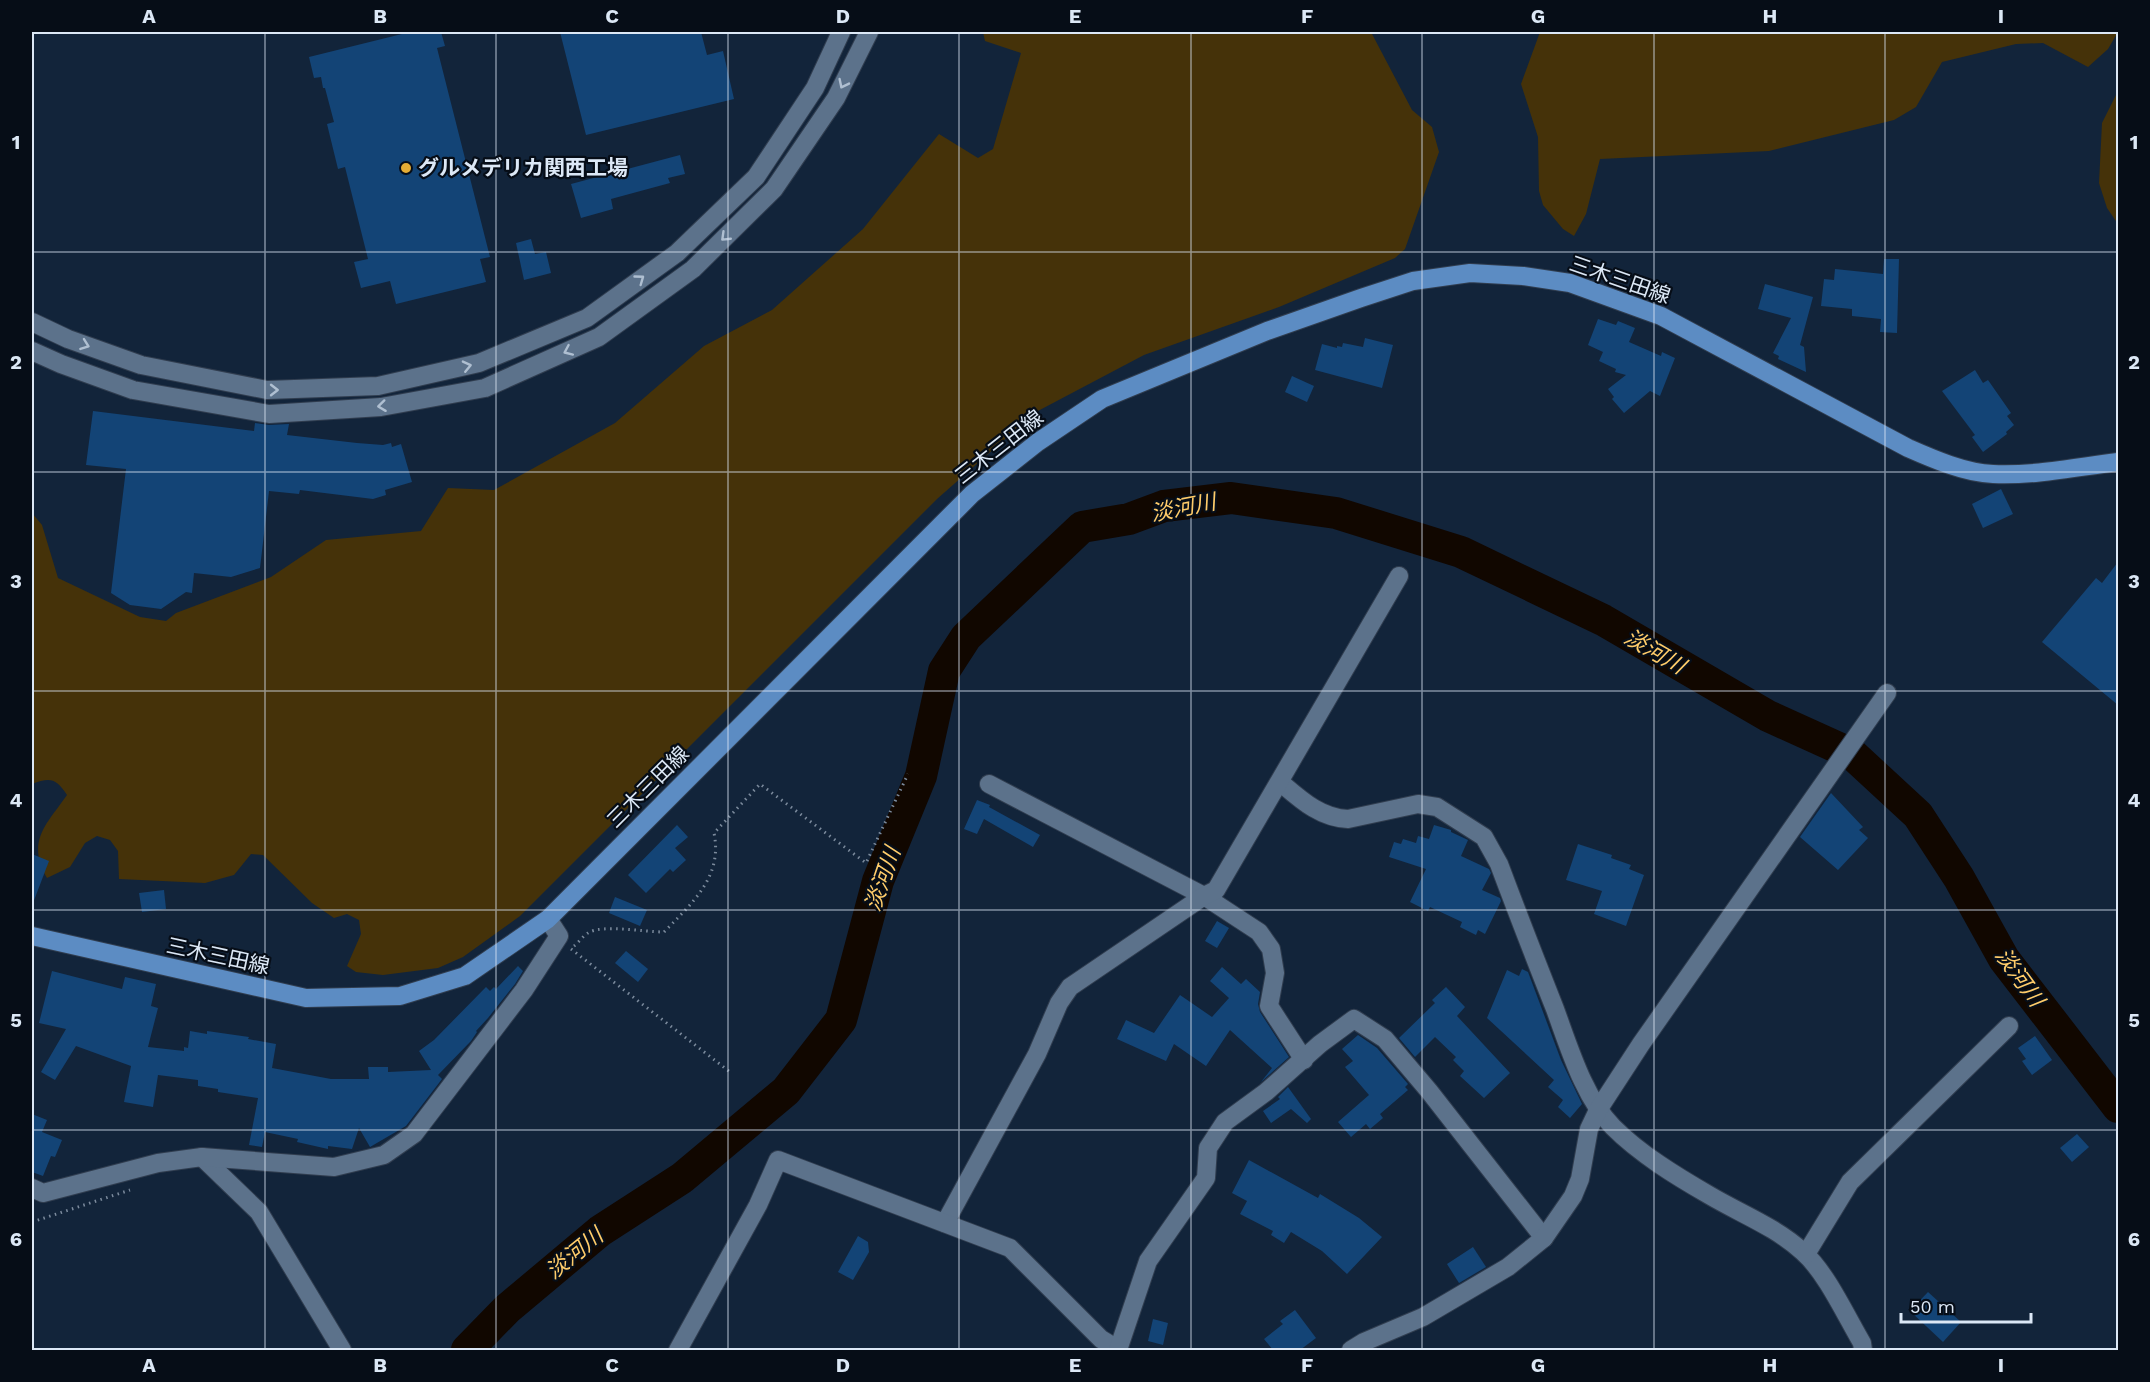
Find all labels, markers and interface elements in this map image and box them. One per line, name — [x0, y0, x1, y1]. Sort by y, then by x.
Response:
text: A — [142, 4, 156, 28]
text: B — [373, 4, 387, 28]
text: C — [605, 4, 619, 28]
text: D — [836, 4, 850, 28]
text: E — [1069, 4, 1081, 28]
text: F — [1301, 4, 1313, 28]
text: G — [1531, 4, 1545, 28]
text: H — [1763, 4, 1777, 28]
text: I — [1998, 4, 2004, 28]
one-way arrow — [839, 78, 851, 89]
text: 1 — [12, 130, 20, 154]
text: 1 — [2130, 130, 2138, 154]
place label: グルメデリカ関西工場 — [418, 155, 628, 180]
marker: グルメデリカ関西工場 — [399, 161, 413, 175]
one-way arrow — [721, 230, 732, 241]
street label: 三木三田線 — [1566, 251, 1674, 308]
one-way arrow — [633, 275, 644, 286]
one-way arrow — [79, 338, 90, 351]
one-way arrow — [563, 344, 574, 356]
text: 2 — [10, 350, 22, 374]
text: 2 — [2128, 350, 2140, 374]
one-way arrow — [462, 360, 472, 373]
one-way arrow — [270, 384, 279, 396]
one-way arrow — [378, 399, 387, 412]
street label: 三木三田線 — [950, 404, 1048, 489]
water label: 淡河川 — [1148, 489, 1220, 526]
text: 3 — [10, 569, 22, 593]
text: 3 — [2128, 569, 2140, 593]
water label: 淡河川 — [1620, 624, 1691, 680]
street label: 三木三田線 — [602, 741, 694, 833]
text: 4 — [10, 788, 23, 812]
text: 4 — [2128, 788, 2141, 812]
water label: 淡河川 — [860, 842, 906, 914]
street label: 三木三田線 — [164, 932, 272, 979]
water label: 淡河川 — [1990, 943, 2050, 1013]
text: 5 — [10, 1008, 22, 1032]
text: 5 — [2128, 1008, 2140, 1032]
water label: 淡河川 — [541, 1222, 609, 1284]
text: 6 — [10, 1227, 22, 1251]
text: 6 — [2128, 1227, 2140, 1251]
scale bar — [1901, 1286, 2032, 1324]
text: 50 m — [1910, 1296, 1955, 1317]
text: A — [142, 1353, 156, 1377]
text: B — [373, 1353, 387, 1377]
text: C — [605, 1353, 619, 1377]
text: D — [836, 1353, 850, 1377]
text: E — [1069, 1353, 1081, 1377]
text: F — [1301, 1353, 1313, 1377]
text: G — [1531, 1353, 1545, 1377]
text: H — [1763, 1353, 1777, 1377]
text: I — [1998, 1353, 2004, 1377]

